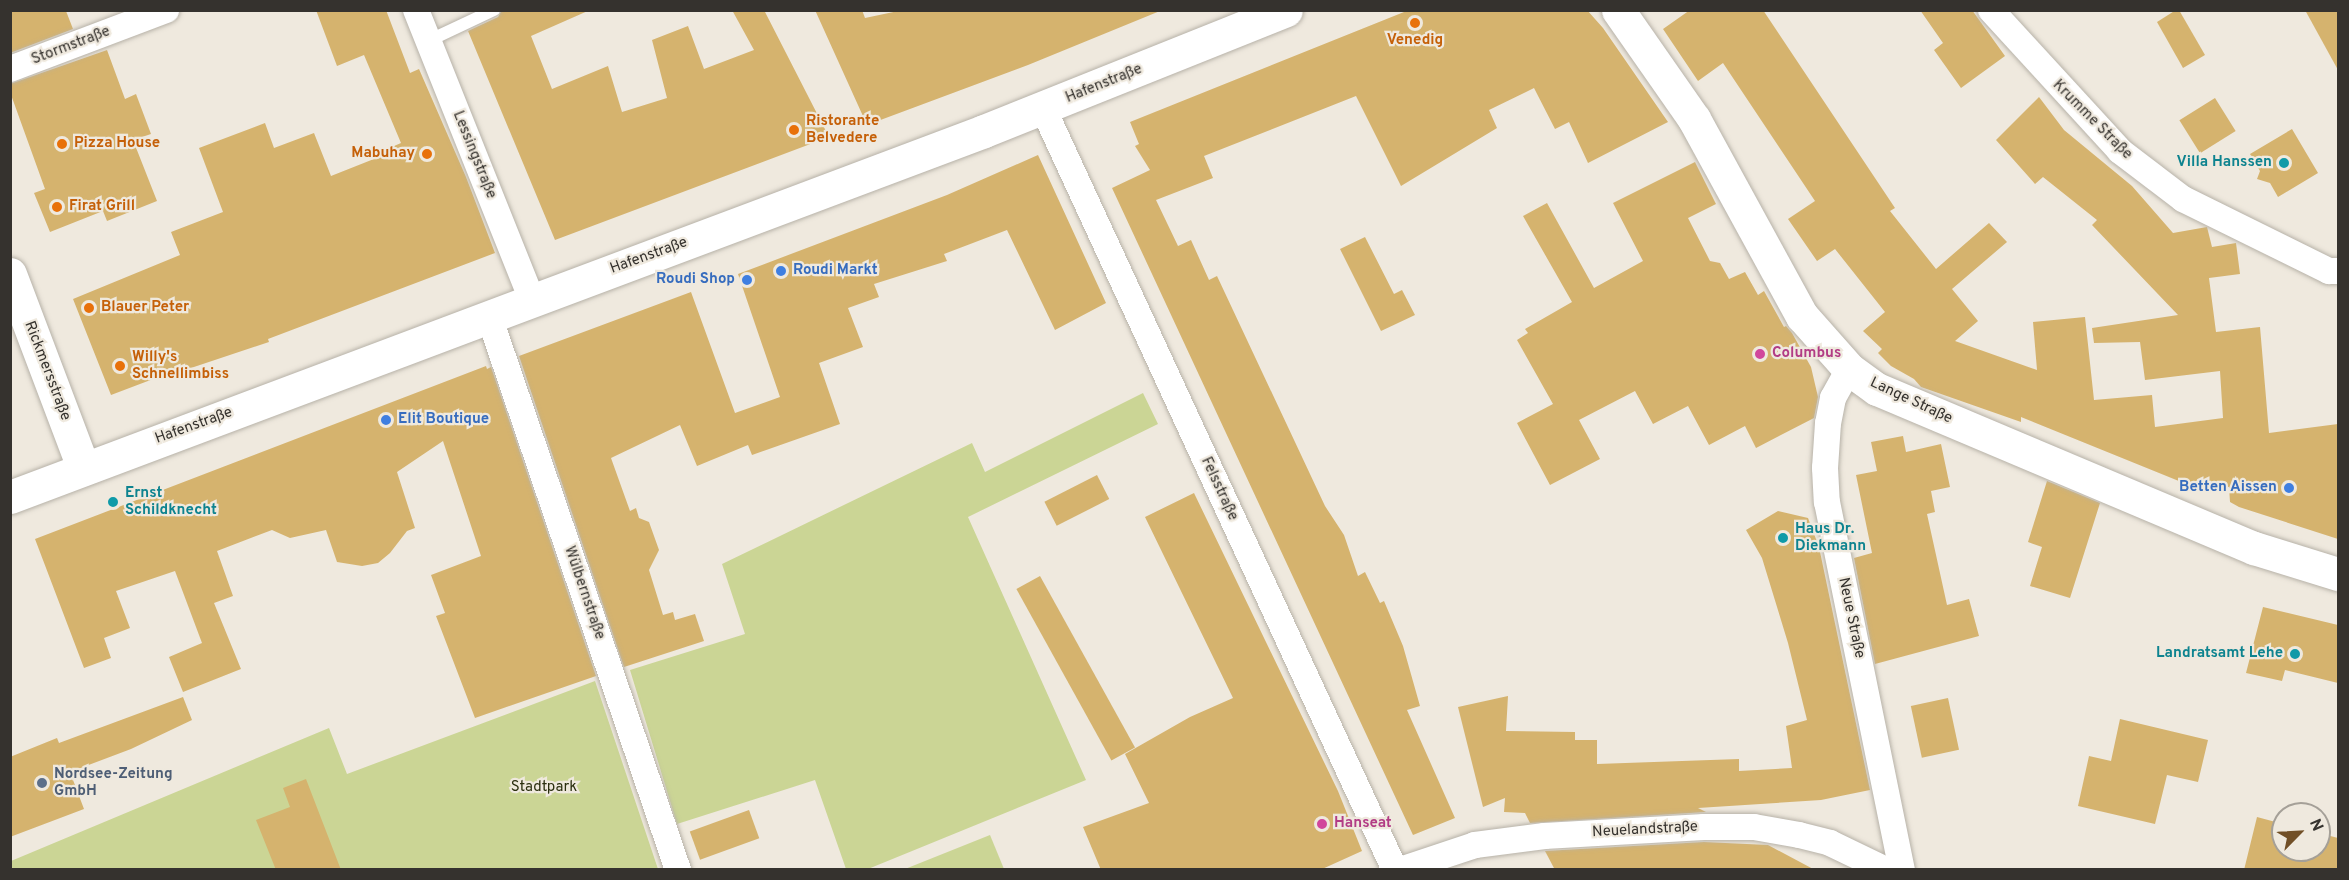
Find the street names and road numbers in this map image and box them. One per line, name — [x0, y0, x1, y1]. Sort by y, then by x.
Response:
street label: Stormstraße — [29, 23, 113, 69]
street label: Hafenstraße — [1063, 60, 1145, 108]
street label: Krumme Straße — [2048, 76, 2136, 164]
street label: Lessingstraße — [448, 109, 500, 201]
street label: Hafenstraße — [608, 234, 690, 278]
street label: Rickmersstraße — [20, 319, 74, 423]
street label: Lange Straße — [1867, 374, 1955, 428]
street label: Hafenstraße — [153, 404, 235, 448]
street label: Felsstraße — [1196, 454, 1242, 524]
street label: Wülbernstraße — [560, 544, 608, 642]
street label: Neue Straße — [1834, 576, 1868, 660]
street label: Neuelandstraße — [1592, 818, 1698, 842]

